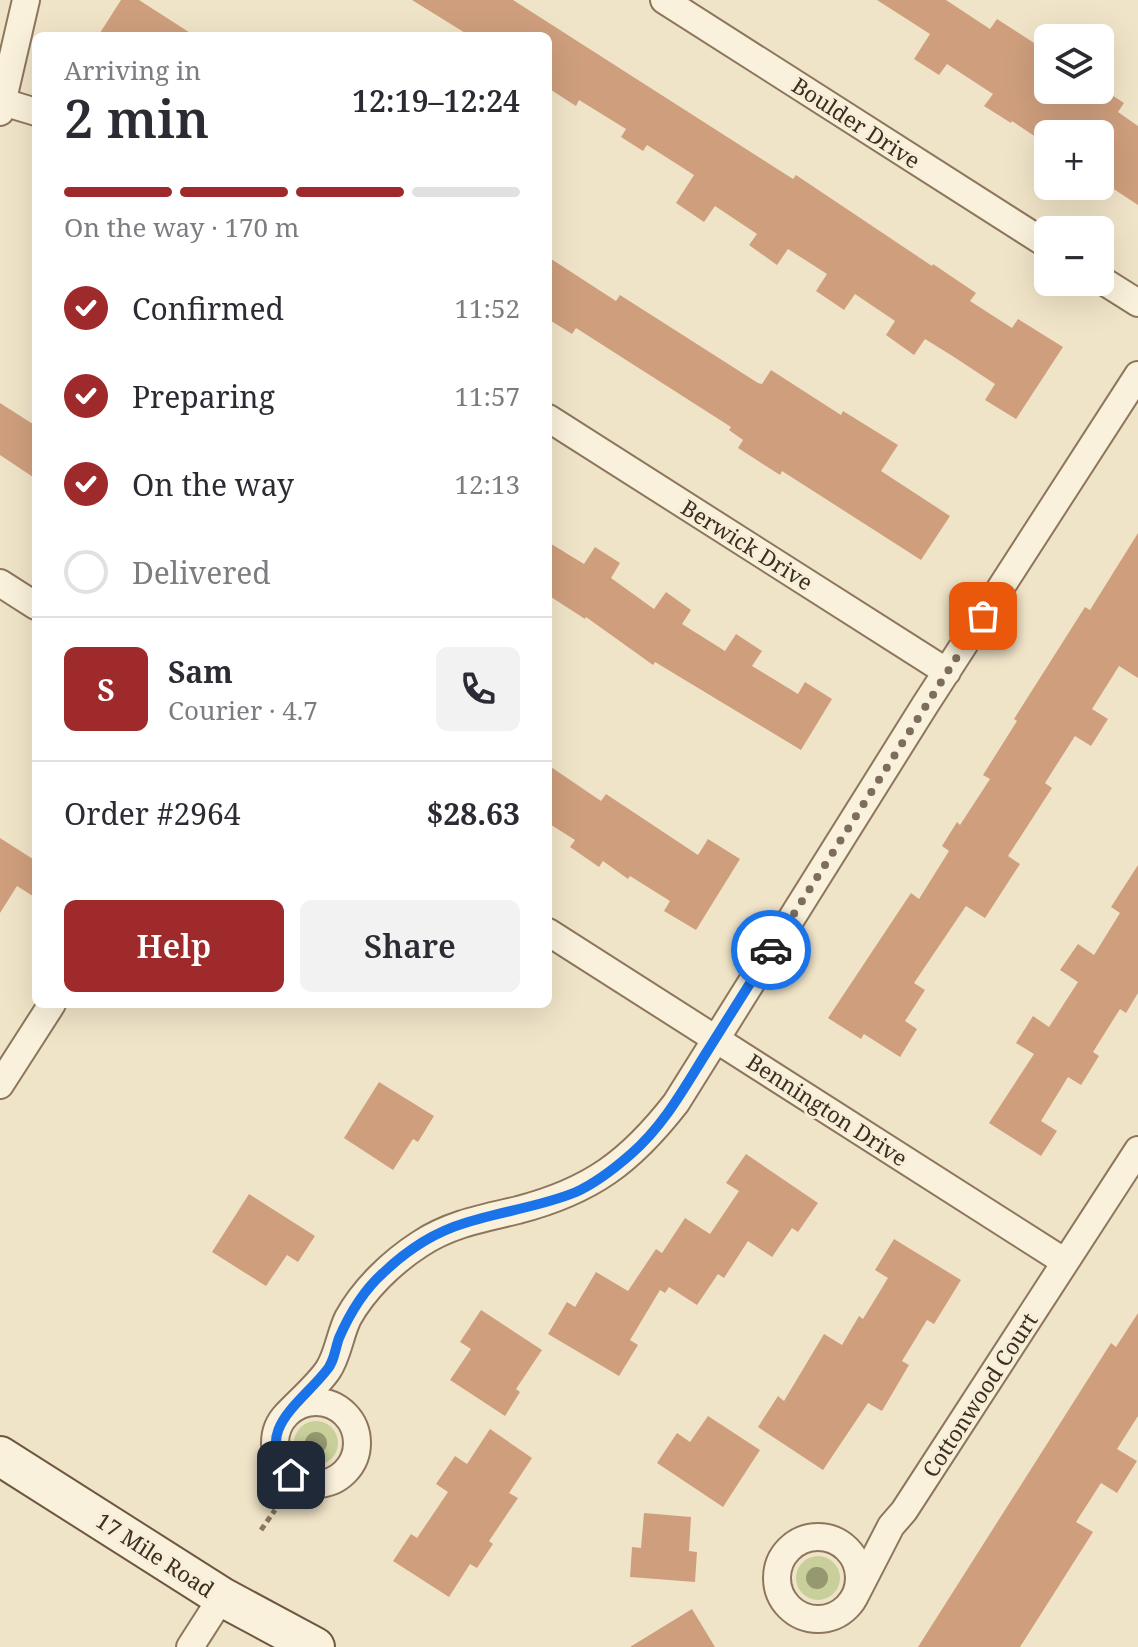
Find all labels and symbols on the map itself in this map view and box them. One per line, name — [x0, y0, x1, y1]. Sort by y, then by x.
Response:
street label: Boulder Drive — [787, 70, 926, 175]
street label: Berwick Drive — [676, 492, 819, 597]
pin — [949, 582, 1017, 650]
courier — [731, 910, 811, 990]
street label: Bennington Drive — [741, 1046, 914, 1172]
street label: Cottonwood Court — [915, 1306, 1044, 1482]
pin — [257, 1441, 325, 1509]
street label: 17 Mile Road — [91, 1505, 221, 1604]

